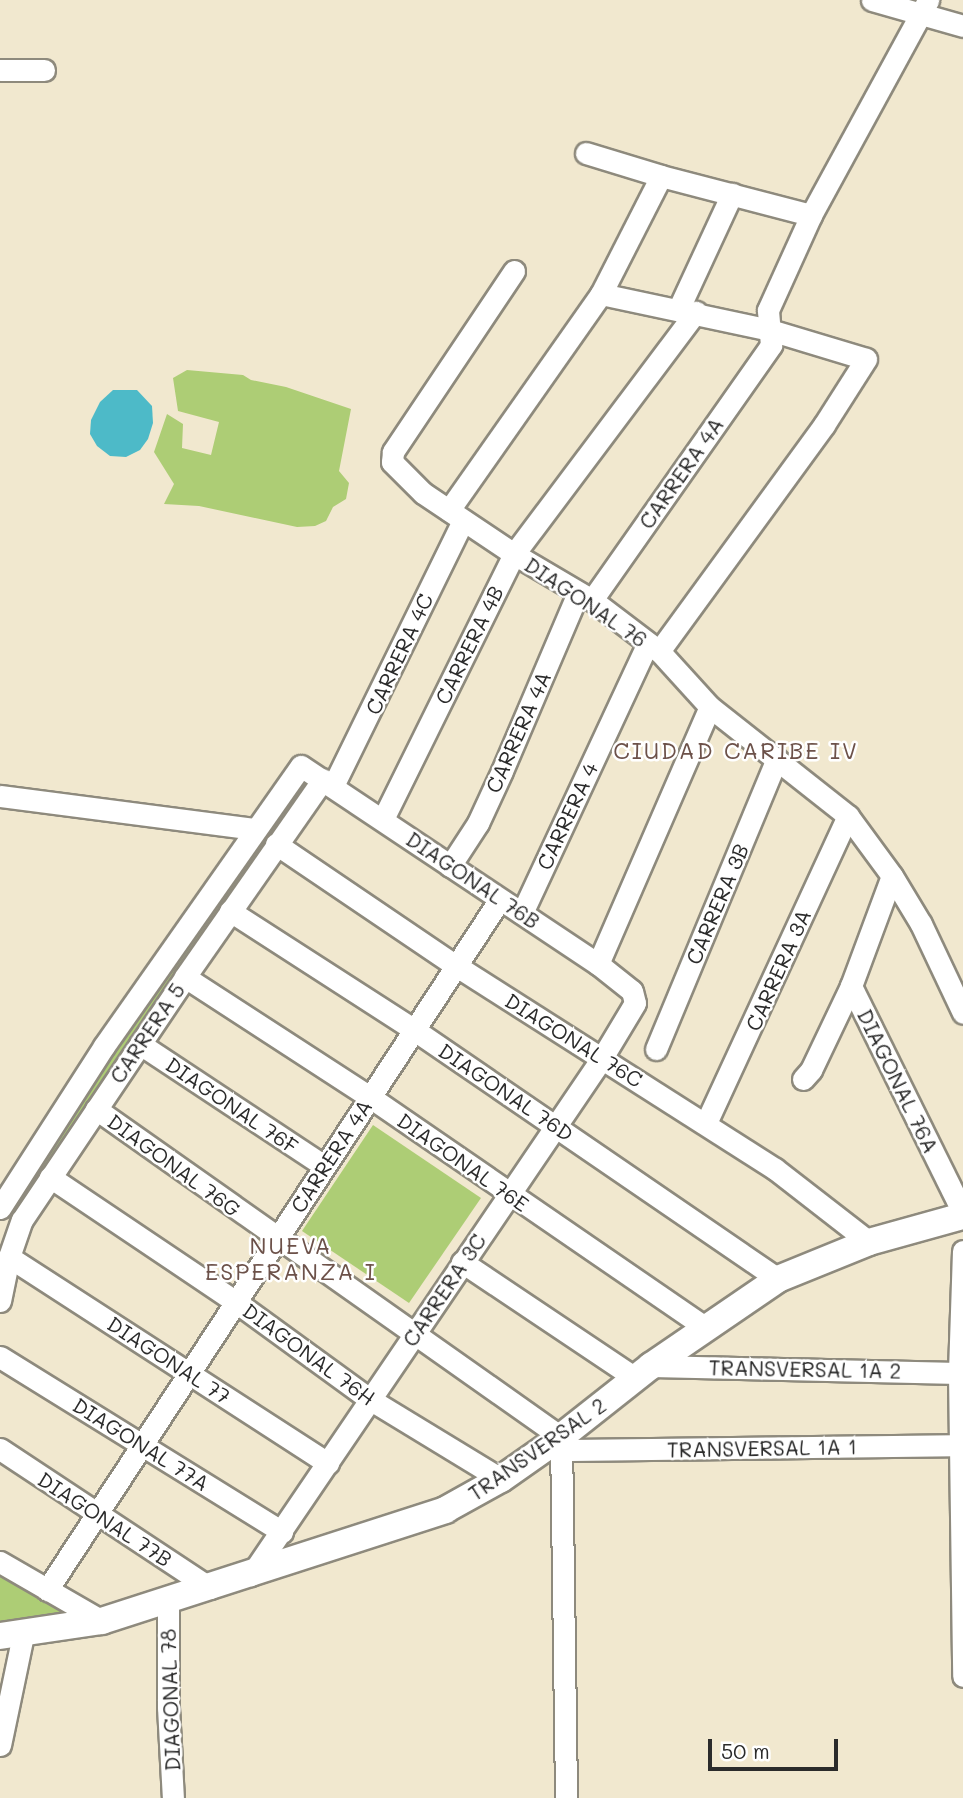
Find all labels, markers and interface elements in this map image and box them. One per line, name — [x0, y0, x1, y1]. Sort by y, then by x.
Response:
street label: CARRERA 4A — [633, 413, 729, 533]
street label: DIAGONAL 76 — [520, 552, 652, 652]
street label: CARRERA 4B — [429, 582, 509, 708]
street label: CARRERA 4C — [360, 590, 438, 718]
street label: CARRERA 4A — [480, 667, 556, 797]
district label: CIUDAD CARIBE IV — [615, 736, 857, 764]
street label: CARRERA 4 — [531, 758, 603, 874]
street label: DIAGONAL 76B — [401, 826, 545, 934]
street label: CARRERA 3B — [680, 840, 754, 968]
street label: CARRERA 3A — [740, 905, 816, 1035]
street label: CARRERA 5 — [104, 978, 190, 1088]
street label: DIAGONAL 76C — [501, 988, 647, 1092]
street label: DIAGONAL 76A — [852, 1005, 944, 1157]
street label: DIAGONAL 76D — [434, 1038, 578, 1146]
street label: DIAGONAL 76F — [161, 1051, 303, 1159]
street label: CARRERA 4A — [285, 1095, 377, 1217]
street label: DIAGONAL 76E — [392, 1107, 534, 1217]
street label: DIAGONAL 76G — [103, 1108, 245, 1222]
street label: CARRERA 3C — [397, 1229, 491, 1351]
district label: NUEVA ESPERANZA I — [206, 1231, 376, 1285]
street label: DIAGONAL 76H — [238, 1298, 380, 1410]
street label: DIAGONAL 77 — [103, 1311, 235, 1409]
street label: TRANSVERSAL 1A 2 — [709, 1355, 901, 1383]
street label: DIAGONAL 77A — [68, 1392, 214, 1496]
street label: TRANSVERSAL 2 — [463, 1392, 611, 1506]
street label: TRANSVERSAL 1A 1 — [667, 1434, 857, 1462]
street label: DIAGONAL 77B — [33, 1466, 177, 1572]
street label: DIAGONAL 78 — [155, 1628, 185, 1772]
scale bar — [711, 1724, 841, 1768]
text: 50 m — [721, 1737, 770, 1764]

